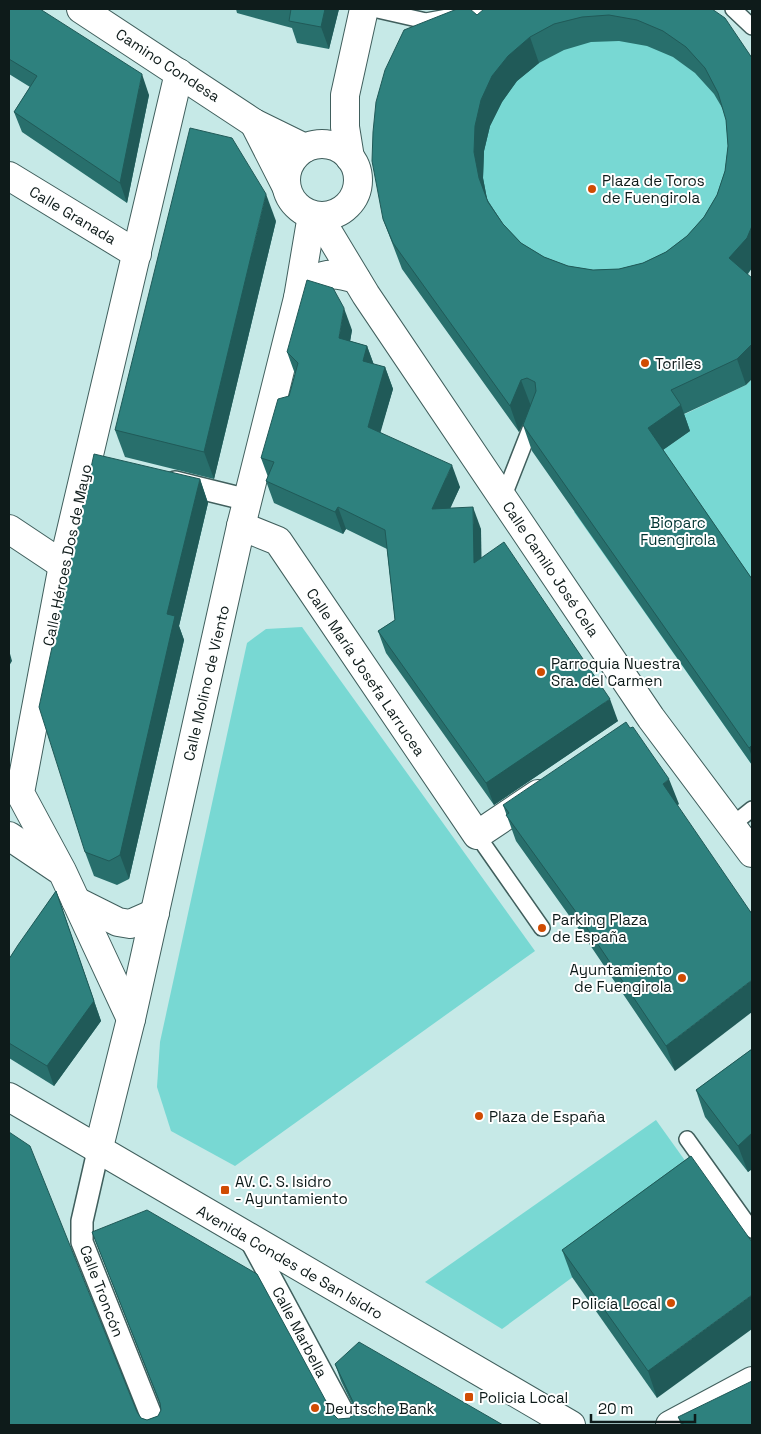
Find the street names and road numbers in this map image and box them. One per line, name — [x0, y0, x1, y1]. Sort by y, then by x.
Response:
street label: Camino Condesa — [112, 24, 224, 106]
street label: Calle Granada — [26, 182, 120, 249]
street label: Calle Héroes Dos de Mayo — [38, 462, 96, 648]
street label: Calle Camilo José Cela — [499, 498, 604, 641]
street label: Calle María Josefa Larrucea — [303, 584, 430, 760]
street label: Calle Molino de Viento — [179, 603, 233, 763]
street label: Avenida Condes de San Isidro — [193, 1201, 387, 1323]
street label: Calle Troncón — [76, 1242, 128, 1340]
street label: Calle Marbella — [268, 1283, 332, 1381]

